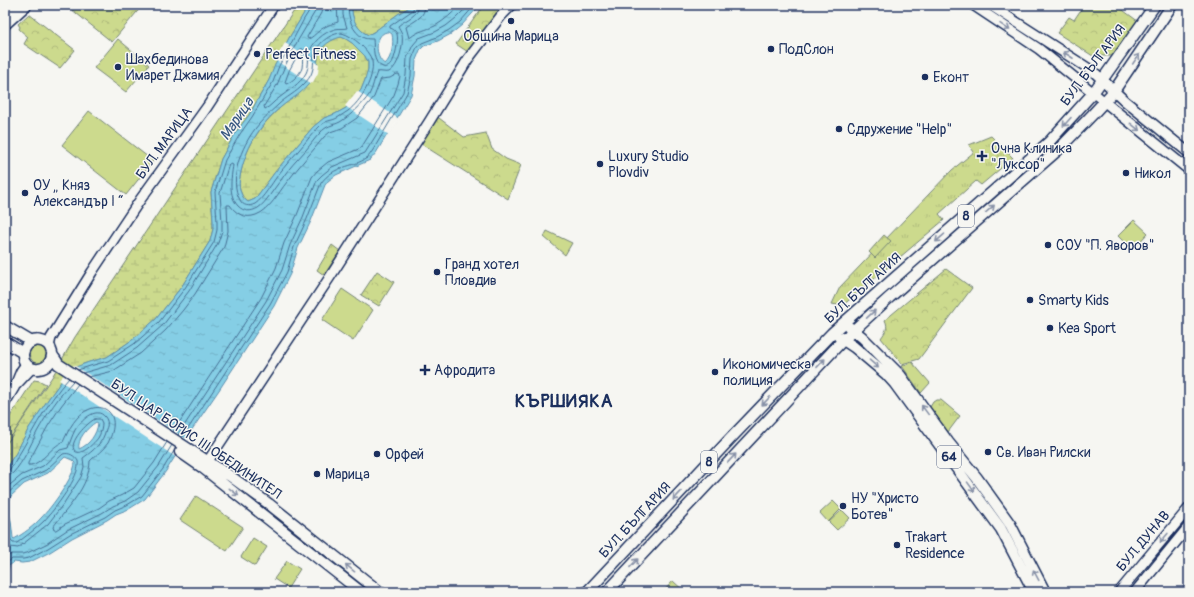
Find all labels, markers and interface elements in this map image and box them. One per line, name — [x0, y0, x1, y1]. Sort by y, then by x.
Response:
marker: Община Марица — [506, 16, 516, 26]
street label: БУЛ. БЪЛГАРИЯ — [1057, 21, 1129, 109]
one-way arrow — [1000, 23, 1011, 31]
place label: Община Марица — [463, 28, 559, 45]
place label: ПодСлон — [779, 41, 834, 58]
marker: ПодСлон — [766, 44, 776, 54]
place label: Perfect Fitness — [265, 46, 357, 63]
marker: Perfect Fitness — [252, 49, 262, 59]
place label: Шахбединова Имарет Джамия — [126, 51, 220, 84]
one-way arrow — [1062, 51, 1073, 59]
one-way arrow — [1132, 54, 1140, 65]
marker: Шахбединова Имарет Джамия — [113, 62, 123, 72]
place label: Еконт — [933, 69, 969, 86]
marker: Еконт — [920, 72, 930, 82]
water label: Марица — [216, 93, 259, 144]
street label: БУЛ. МАРИЦА — [132, 104, 196, 182]
one-way arrow — [1062, 117, 1072, 127]
place label: Сдружение "Help" — [847, 121, 952, 138]
one-way arrow — [1129, 122, 1140, 131]
marker: Сдружение "Help" — [834, 124, 844, 134]
place label: Очна Клиника "Луксор" — [991, 140, 1072, 173]
place label: Luxury Studio Plovdiv — [608, 148, 689, 181]
marker: Очна Клиника "Луксор" — [976, 150, 988, 162]
marker: Luxury Studio Plovdiv — [595, 159, 605, 169]
place label: Никол — [1134, 165, 1171, 182]
marker: Никол — [1121, 168, 1131, 178]
place label: ОУ „ Княз Александър I “ — [33, 177, 124, 210]
marker: ОУ „ Княз Александър I “ — [20, 188, 30, 198]
road number: 8 — [958, 205, 974, 227]
one-way arrow — [985, 205, 995, 214]
one-way arrow — [935, 233, 945, 243]
place label: СОУ "П. Яворов" — [1056, 237, 1154, 254]
marker: СОУ "П. Яворов" — [1043, 240, 1053, 250]
street label: БУЛ. БЪЛГАРИЯ — [821, 249, 905, 327]
place label: Гранд хотел Пловдив — [445, 256, 519, 289]
marker: Гранд хотел Пловдив — [432, 267, 442, 277]
place label: Smarty Kids — [1038, 292, 1110, 309]
marker: Smarty Kids — [1025, 295, 1035, 305]
one-way arrow — [866, 309, 877, 318]
place label: Kea Sport — [1058, 320, 1116, 337]
marker: Kea Sport — [1045, 323, 1055, 333]
place label: Икономическа полиция — [723, 356, 811, 389]
one-way arrow — [816, 358, 826, 368]
one-way arrow — [868, 359, 879, 368]
place label: Афродита — [434, 362, 495, 379]
marker: Афродита — [419, 364, 431, 376]
marker: Икономическа полиция — [710, 367, 720, 377]
street label: БУЛ. ЦАР БОРИС III ОБЕДИНИТЕЛ — [108, 376, 285, 503]
district label: КЪРШИЯКА — [515, 390, 613, 413]
one-way arrow — [761, 396, 771, 406]
one-way arrow — [921, 405, 929, 416]
place label: Св. Иван Рилски — [996, 444, 1091, 461]
place label: Орфей — [385, 446, 424, 463]
road number: 64 — [937, 446, 961, 468]
marker: Св. Иван Рилски — [983, 447, 993, 457]
marker: Орфей — [372, 449, 382, 459]
road number: 8 — [701, 451, 717, 473]
one-way arrow — [727, 453, 736, 463]
place label: Марица — [325, 466, 370, 483]
marker: Марица — [312, 469, 322, 479]
street label: БУЛ. БЪЛГАРИЯ — [595, 478, 675, 562]
one-way arrow — [967, 482, 975, 493]
one-way arrow — [228, 488, 239, 496]
one-way arrow — [673, 490, 682, 500]
place label: НУ "Христо Ботев" — [851, 490, 919, 523]
marker: НУ "Христо Ботев" — [838, 501, 848, 511]
street label: БУЛ. ДУНАВ — [1113, 507, 1173, 575]
place label: Trakart Residence — [905, 529, 964, 562]
one-way arrow — [1160, 532, 1169, 543]
marker: Trakart Residence — [892, 540, 902, 550]
one-way arrow — [629, 559, 638, 569]
one-way arrow — [344, 563, 355, 572]
one-way arrow — [1032, 569, 1039, 581]

